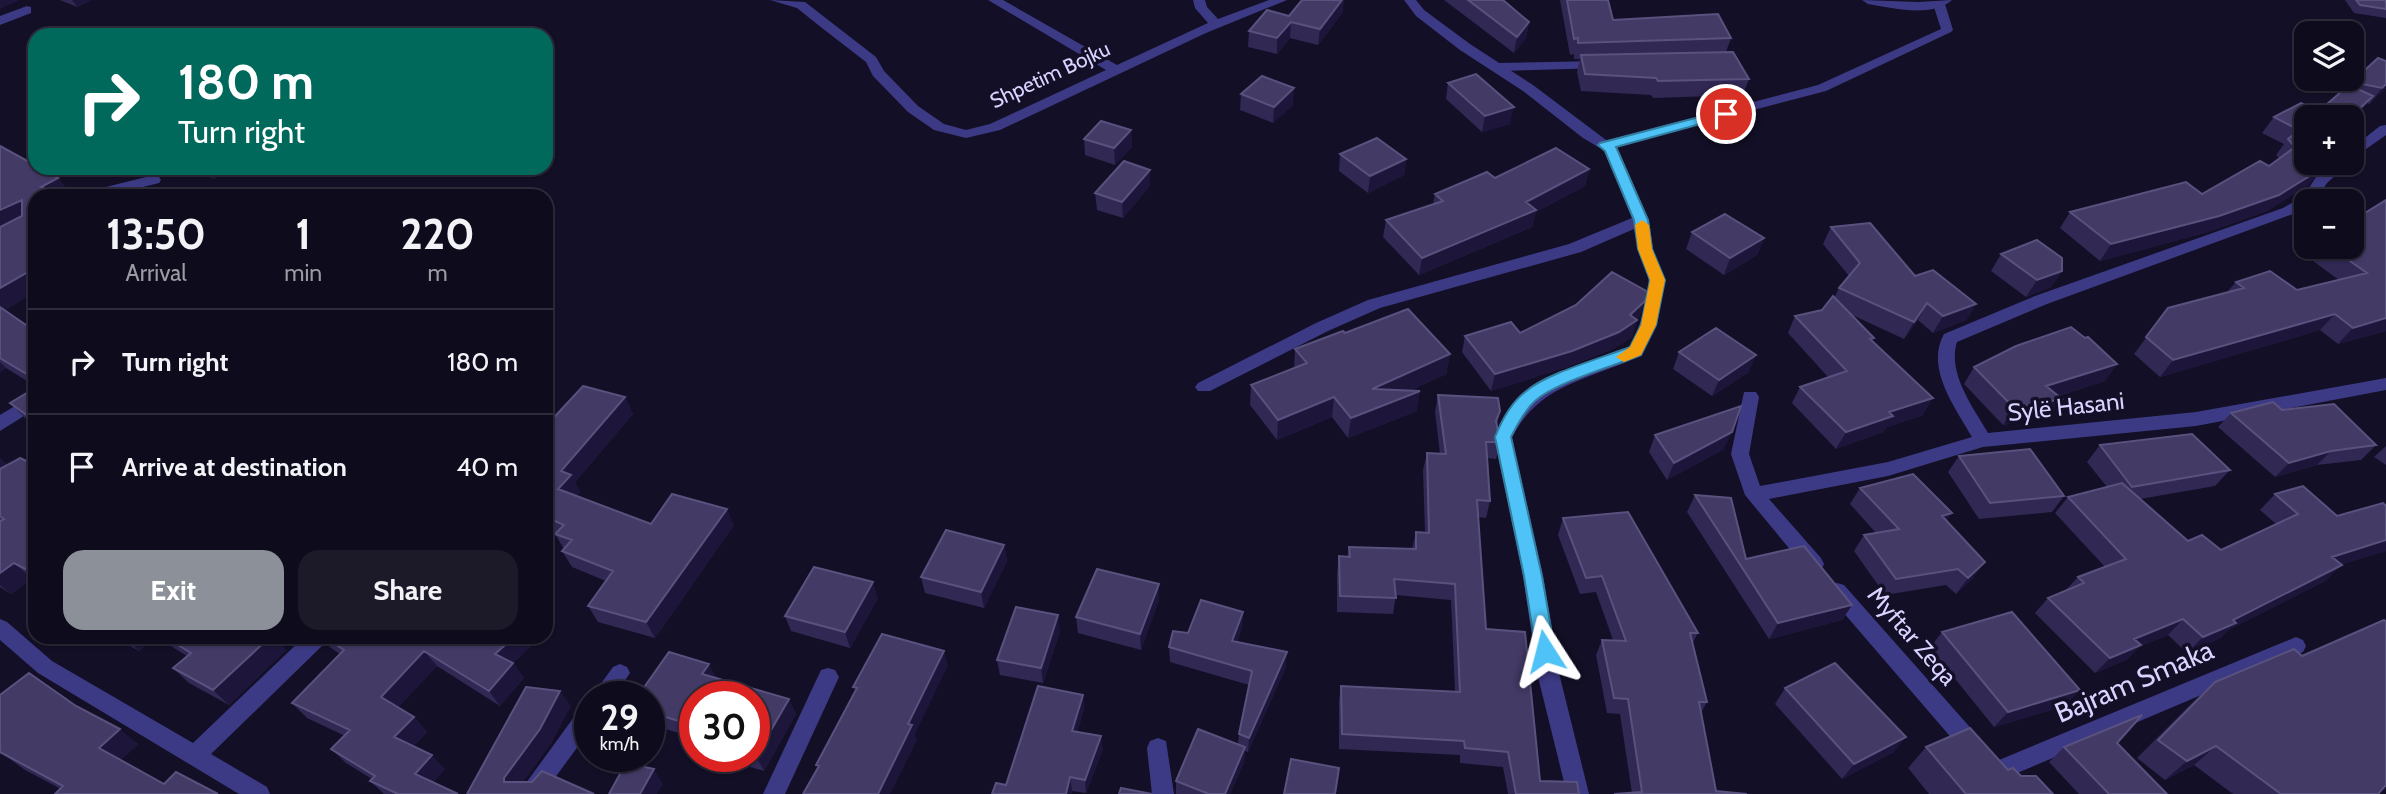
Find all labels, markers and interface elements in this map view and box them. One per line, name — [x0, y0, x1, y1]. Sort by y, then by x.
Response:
map controls — [2294, 21, 2364, 259]
button: layers — [2294, 21, 2364, 91]
street label: Shpetim Bojku — [986, 36, 1114, 114]
text: 180 m — [178, 52, 314, 111]
icon: right — [63, 56, 154, 147]
pin — [1696, 84, 1756, 144]
icon: arrive — [1707, 95, 1745, 133]
button: + — [2294, 105, 2364, 175]
text: Turn right — [178, 112, 305, 151]
button: − — [2294, 189, 2364, 259]
text: 13:50 — [106, 208, 206, 260]
text: 1 — [296, 208, 311, 260]
text: 220 — [401, 208, 475, 260]
text: Arrival — [126, 259, 187, 287]
text: min — [284, 259, 322, 287]
text: m — [428, 259, 448, 287]
icon: right — [63, 343, 101, 381]
text: Turn right — [122, 346, 228, 378]
text: 180 m — [447, 346, 518, 378]
street label: Sylë Hasani — [2006, 386, 2126, 427]
icon: arrive — [63, 448, 101, 486]
text: Arrive at destination — [122, 451, 347, 483]
text: 40 m — [456, 451, 518, 483]
button: Exit — [63, 550, 284, 630]
button: Share — [298, 550, 518, 630]
street label: Myftar Zeqa — [1862, 580, 1963, 691]
position arrow — [1508, 614, 1582, 688]
street label: Bajram Smaka — [2050, 632, 2219, 730]
speed limit sign: 30 — [679, 681, 770, 772]
text: 29 — [600, 696, 639, 739]
text: km/h — [600, 733, 639, 755]

